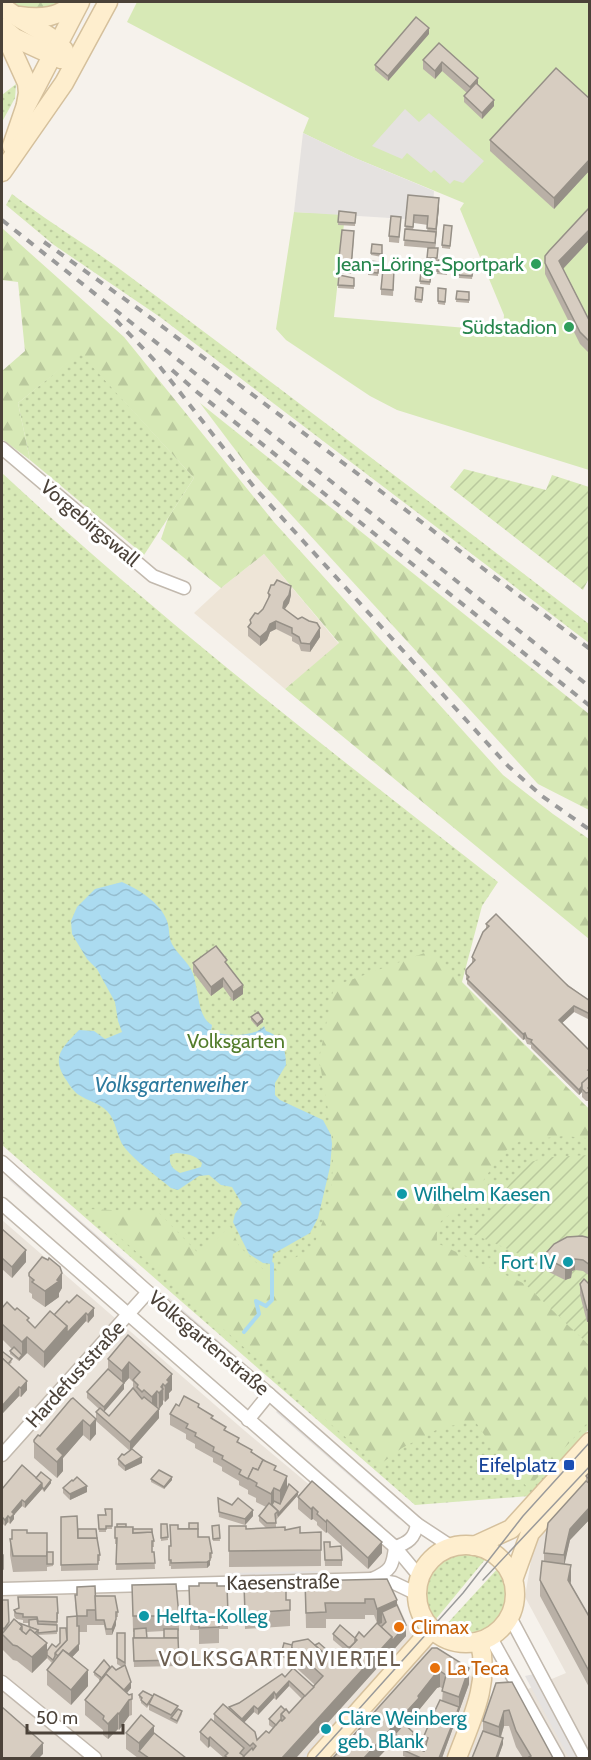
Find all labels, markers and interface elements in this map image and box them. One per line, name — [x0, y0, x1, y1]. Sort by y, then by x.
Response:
place label: Jean-Löring-Sportpark — [335, 252, 524, 276]
marker: Jean-Löring-Sportpark — [529, 257, 543, 271]
place label: Südstadion — [462, 315, 557, 339]
marker: Südstadion — [562, 320, 576, 334]
street label: Vorgebirgswall — [36, 475, 145, 571]
park label: Volksgarten — [187, 1029, 285, 1053]
water label: Volksgartenweiher — [94, 1072, 249, 1097]
place label: Wilhelm Kaesen — [414, 1182, 550, 1206]
marker: Wilhelm Kaesen — [395, 1187, 409, 1201]
place label: Fort IV — [501, 1250, 557, 1274]
marker: Fort IV — [561, 1255, 575, 1269]
street label: Volksgartenstraße — [144, 1285, 274, 1401]
street label: Hardefuststraße — [21, 1316, 129, 1432]
place label: Eifelplatz — [478, 1453, 557, 1477]
marker: Eifelplatz — [562, 1458, 576, 1472]
street label: Kaesenstraße — [226, 1569, 340, 1595]
place label: Helfta-Kolleg — [156, 1604, 268, 1628]
marker: Helfta-Kolleg — [137, 1609, 151, 1623]
place label: Climax — [411, 1615, 469, 1639]
marker: Climax — [392, 1620, 406, 1634]
district label: VOLKSGARTENVIERTEL — [159, 1646, 401, 1671]
place label: La Teca — [447, 1656, 510, 1680]
marker: La Teca — [428, 1661, 442, 1675]
scale bar — [27, 1697, 123, 1735]
place label: Cläre Weinberg geb. Blank — [338, 1706, 468, 1753]
text: 50 m — [36, 1707, 78, 1729]
marker: Cläre Weinberg geb. Blank — [319, 1722, 333, 1736]

